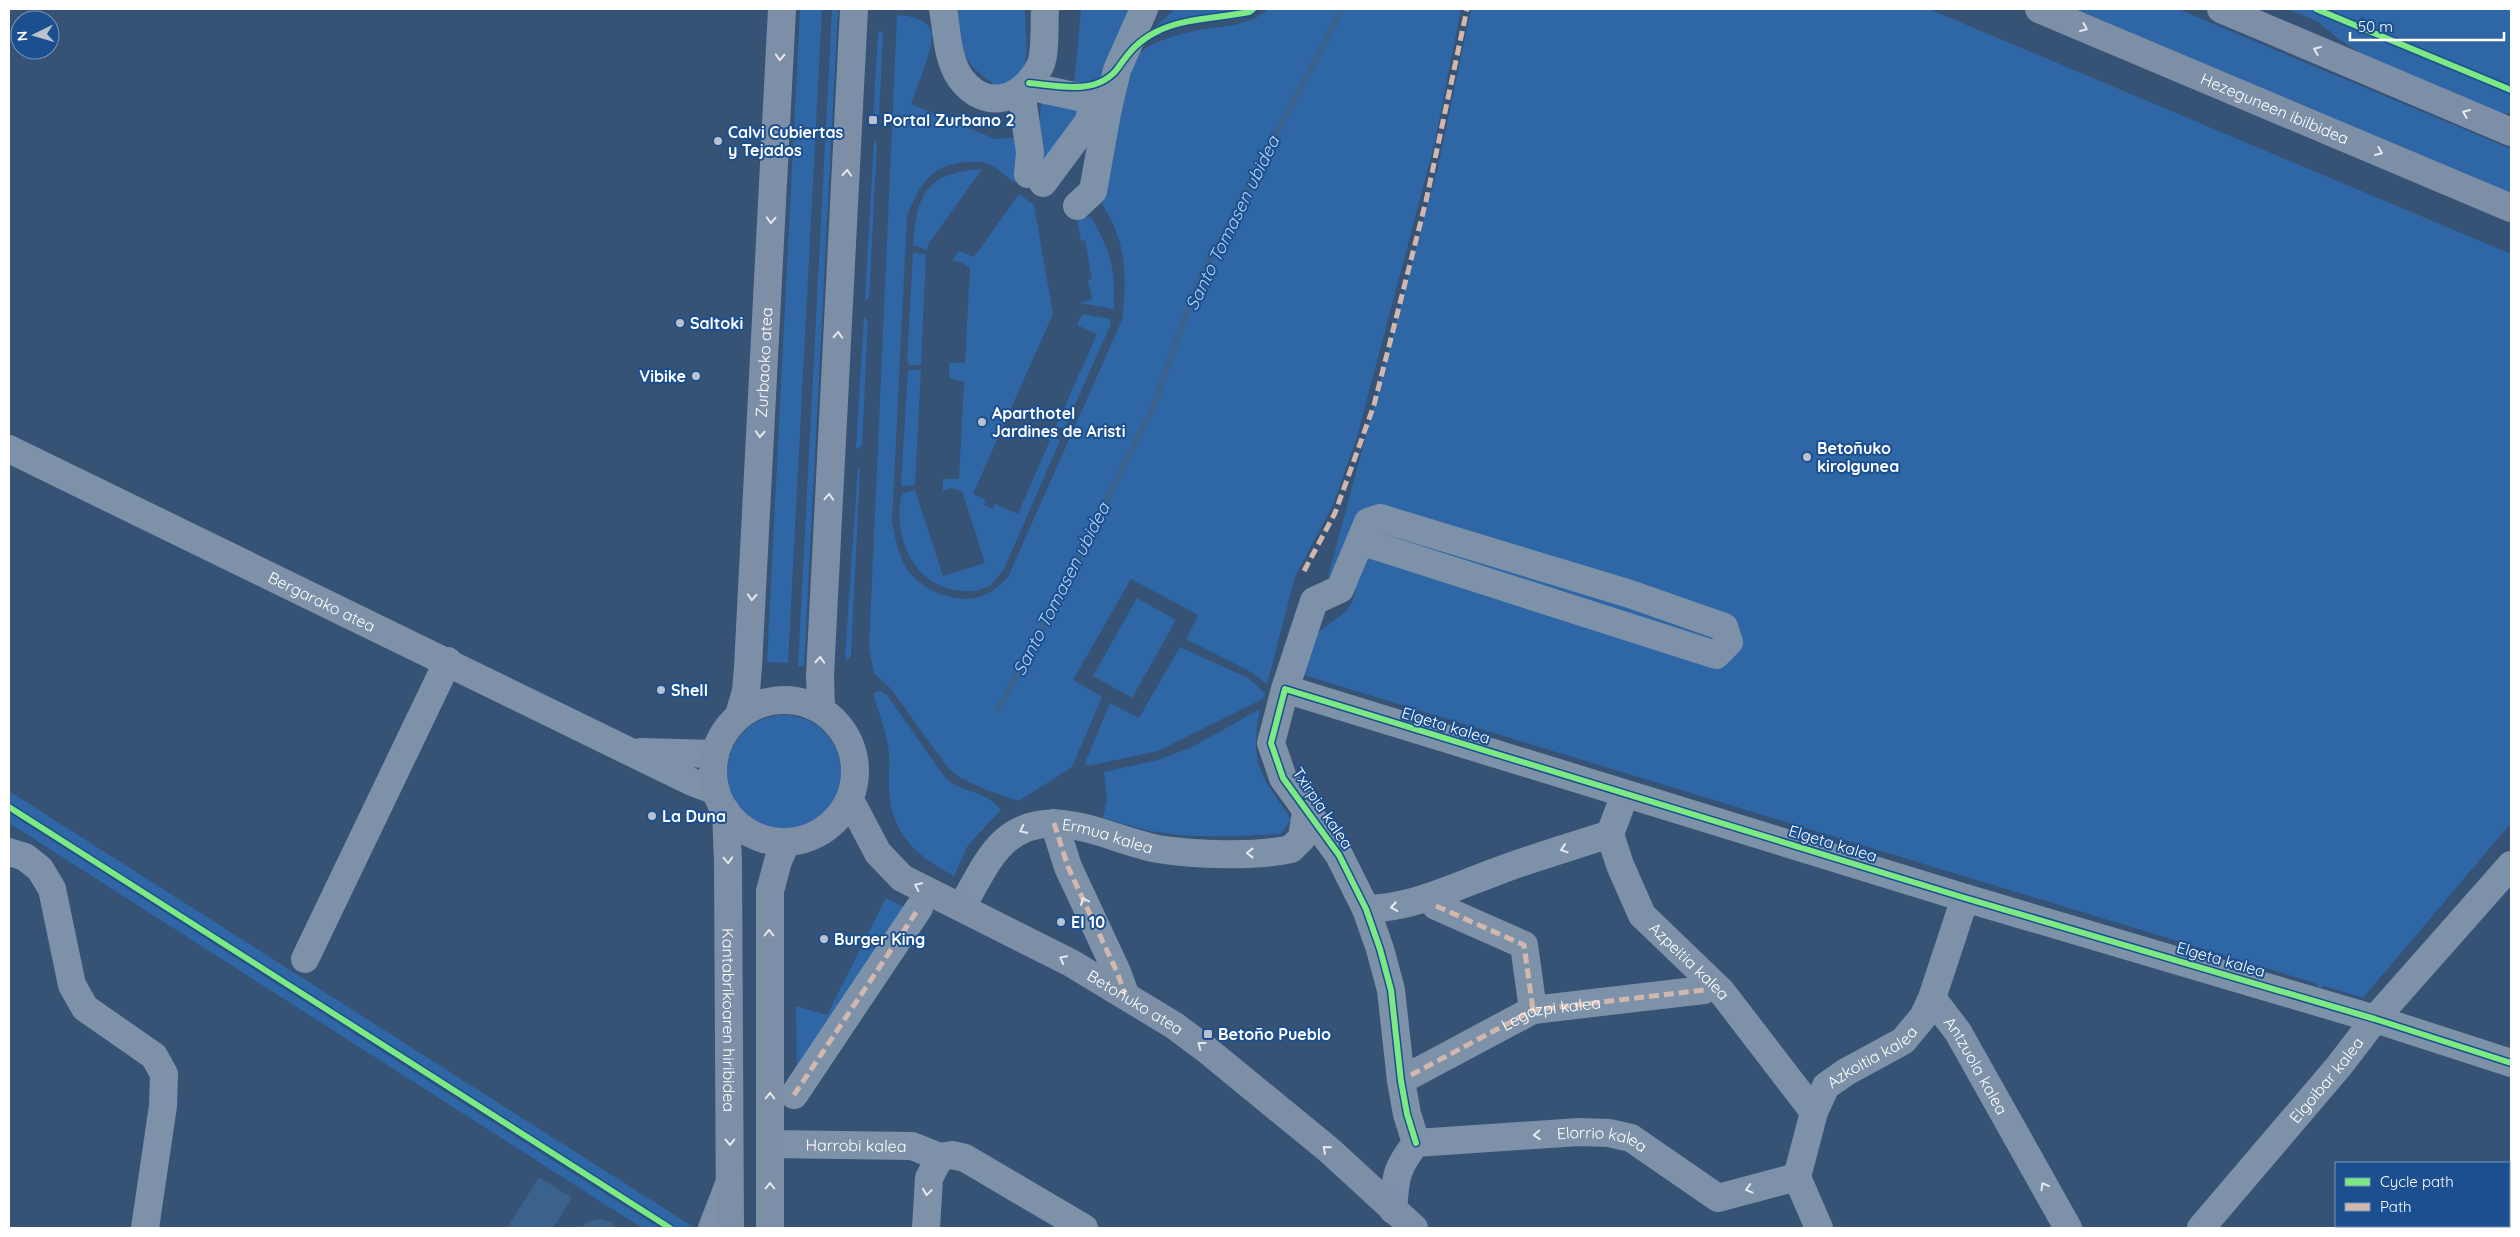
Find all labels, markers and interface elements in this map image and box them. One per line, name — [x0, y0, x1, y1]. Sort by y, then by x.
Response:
north arrow — [10, 10, 60, 60]
scale bar — [2350, 10, 2504, 42]
text: 50 m — [2358, 17, 2393, 36]
one-way arrow — [2079, 21, 2088, 32]
text: N — [13, 30, 31, 42]
one-way arrow — [2313, 45, 2322, 56]
one-way arrow — [774, 54, 785, 62]
street label: Hezeguneen ibilbidea — [2198, 68, 2352, 149]
one-way arrow — [2462, 109, 2471, 119]
place label: Portal Zurbano 2 — [883, 110, 1015, 130]
marker: Portal Zurbano 2 — [867, 114, 879, 126]
place label: Calvi Cubiertas y Tejados — [728, 122, 843, 160]
water label: Santo Tomasen ubidea — [1180, 131, 1285, 314]
marker: Calvi Cubiertas y Tejados — [712, 135, 724, 147]
one-way arrow — [2374, 146, 2383, 157]
one-way arrow — [841, 169, 852, 177]
one-way arrow — [766, 216, 777, 224]
street label: Zurbaoko atea — [751, 307, 777, 418]
place label: Saltoki — [690, 313, 743, 333]
marker: Saltoki — [674, 317, 686, 329]
one-way arrow — [833, 331, 843, 338]
place label: Vibike — [639, 366, 686, 386]
marker: Vibike — [690, 370, 702, 382]
place label: Aparthotel Jardines de Aristi — [992, 403, 1125, 441]
marker: Aparthotel Jardines de Aristi — [976, 416, 988, 428]
one-way arrow — [755, 431, 766, 439]
place label: Betoñuko kirolgunea — [1817, 438, 1899, 476]
marker: Betoñuko kirolgunea — [1801, 451, 1813, 463]
one-way arrow — [824, 493, 835, 501]
water label: Santo Tomasen ubidea — [1007, 498, 1115, 679]
street label: Bergarako atea — [265, 567, 379, 636]
one-way arrow — [746, 593, 757, 601]
one-way arrow — [815, 655, 826, 663]
place label: Shell — [671, 680, 708, 700]
marker: Shell — [655, 684, 667, 696]
street label: Elgeta kalea — [1399, 702, 1493, 748]
street label: Txirpia kalea — [1288, 763, 1358, 853]
place label: La Duna — [662, 806, 726, 826]
marker: La Duna — [646, 810, 658, 822]
street label: Ermua kalea — [1061, 814, 1155, 858]
street label: Elgeta kalea — [1786, 820, 1880, 866]
one-way arrow — [1019, 824, 1028, 834]
one-way arrow — [1561, 843, 1569, 853]
one-way arrow — [1246, 848, 1254, 858]
one-way arrow — [723, 856, 733, 864]
one-way arrow — [914, 882, 923, 892]
one-way arrow — [1080, 897, 1090, 906]
one-way arrow — [1390, 902, 1399, 912]
place label: El 10 — [1071, 912, 1105, 932]
marker: El 10 — [1055, 916, 1067, 928]
street label: Azpeitia kalea — [1645, 918, 1734, 1004]
street label: Kantabrikoaren hiribidea — [718, 928, 739, 1112]
one-way arrow — [764, 929, 774, 936]
place label: Burger King — [834, 929, 925, 949]
marker: Burger King — [818, 933, 830, 945]
street label: Elgeta kalea — [2174, 937, 2268, 981]
one-way arrow — [1060, 955, 1069, 965]
street label: Betoñuko atea — [1084, 965, 1188, 1039]
street label: Legazpi kalea — [1498, 992, 1602, 1035]
street label: Antzuola kalea — [1940, 1013, 2012, 1118]
street label: Azkoitia kalea — [1823, 1022, 1921, 1092]
place label: Betoño Pueblo — [1218, 1024, 1331, 1044]
marker: Betoño Pueblo — [1202, 1028, 1214, 1040]
street label: Elgoibar kalea — [2285, 1033, 2368, 1127]
one-way arrow — [1197, 1042, 1207, 1051]
one-way arrow — [765, 1091, 775, 1099]
street label: Elorrio kalea — [1556, 1122, 1651, 1156]
one-way arrow — [1533, 1130, 1541, 1141]
street label: Harrobi kalea — [805, 1135, 907, 1156]
one-way arrow — [725, 1138, 735, 1146]
one-way arrow — [1323, 1145, 1332, 1154]
legend — [2335, 1162, 2510, 1227]
text: Cycle path — [2380, 1172, 2454, 1191]
one-way arrow — [765, 1182, 775, 1190]
one-way arrow — [2041, 1182, 2051, 1191]
one-way arrow — [1746, 1184, 1754, 1194]
one-way arrow — [923, 1187, 933, 1196]
text: Path — [2380, 1197, 2412, 1216]

